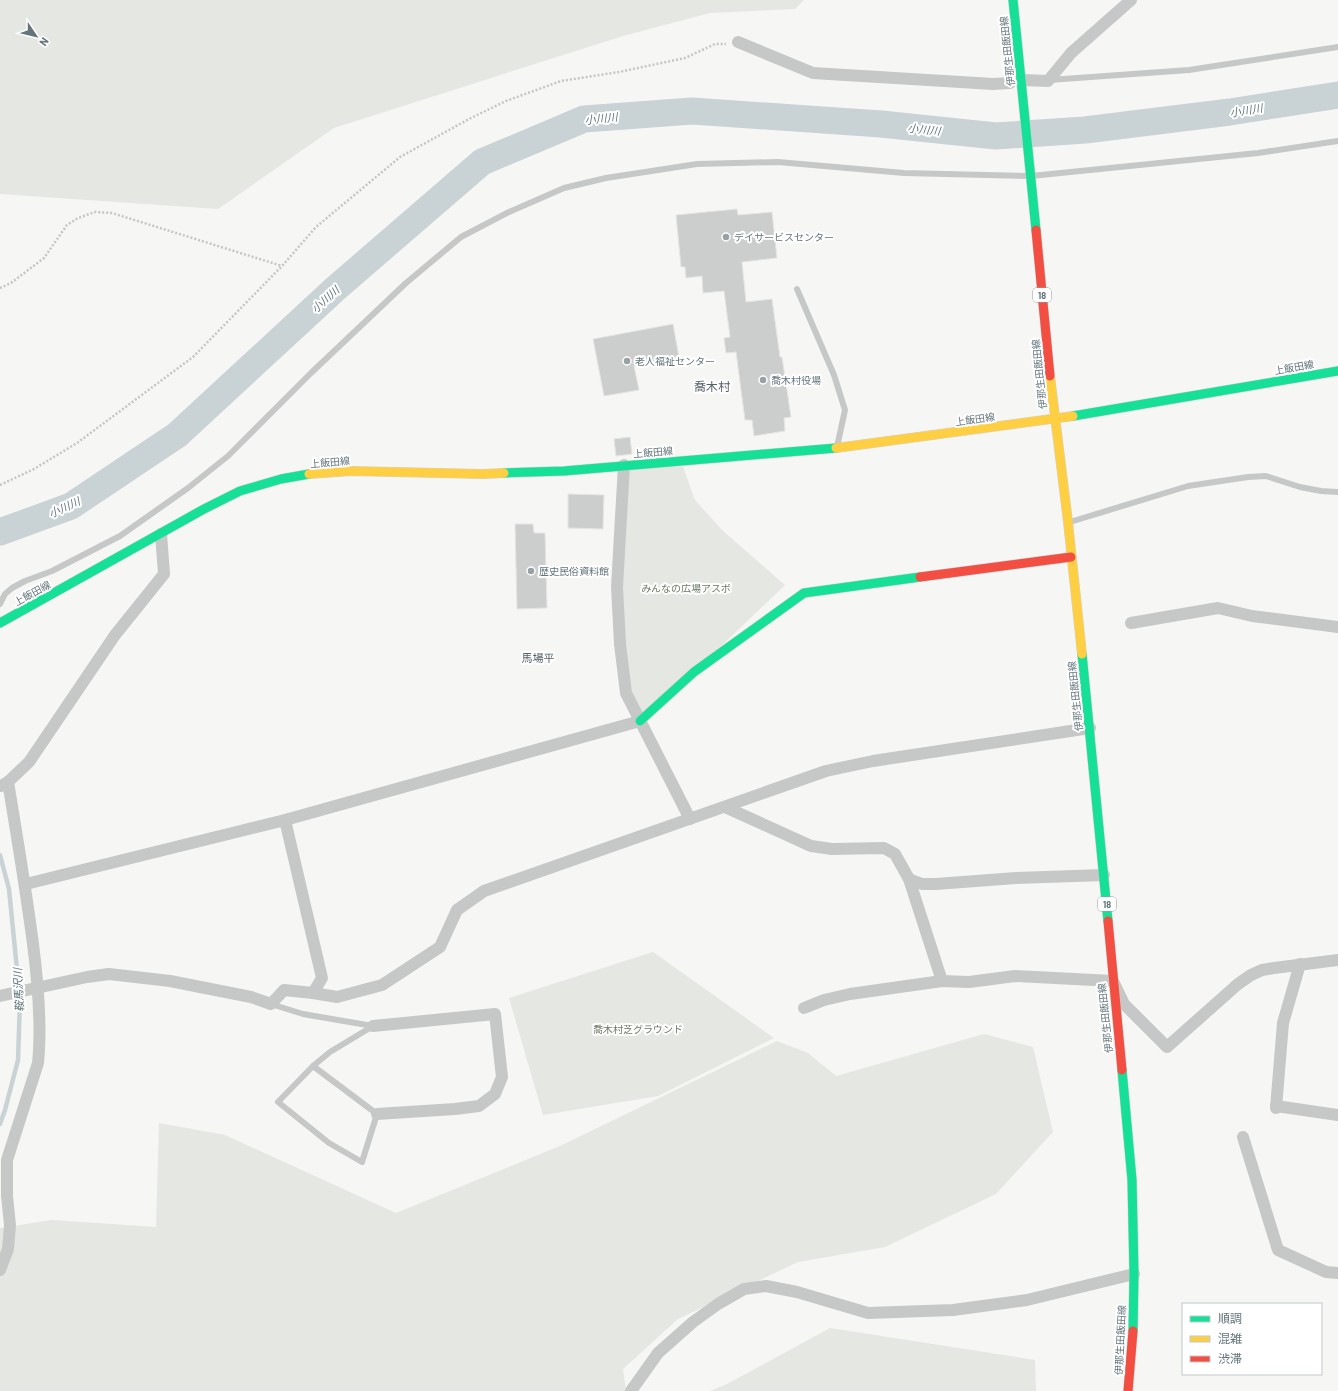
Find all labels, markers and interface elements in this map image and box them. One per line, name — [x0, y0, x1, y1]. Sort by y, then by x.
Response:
north arrow — [16, 16, 56, 56]
street label: 伊那生田飯田線 — [997, 16, 1017, 86]
text: N — [37, 35, 52, 49]
water label: 小川川 — [1229, 101, 1264, 119]
water label: 小川川 — [584, 110, 619, 126]
water label: 小川川 — [907, 121, 942, 137]
place label: デイサービスセンター — [734, 231, 834, 243]
marker: デイサービスセンター — [721, 232, 731, 242]
water label: 小川川 — [308, 282, 342, 315]
road number: 18 — [1033, 288, 1051, 302]
street label: 伊那生田飯田線 — [1029, 339, 1049, 409]
place label: 老人福祉センター — [635, 355, 715, 367]
marker: 老人福祉センター — [622, 356, 632, 366]
street label: 上飯田線 — [1273, 358, 1315, 376]
place label: 喬木村役場 — [771, 374, 821, 386]
marker: 喬木村役場 — [758, 375, 768, 385]
district label: 喬木村 — [694, 379, 731, 393]
street label: 上飯田線 — [954, 410, 996, 428]
street label: 上飯田線 — [633, 444, 673, 460]
street label: 上飯田線 — [310, 454, 350, 470]
water label: 小川川 — [46, 494, 83, 520]
place label: 歴史民俗資料館 — [539, 565, 609, 577]
marker: 歴史民俗資料館 — [526, 566, 536, 576]
street label: 上飯田線 — [12, 578, 52, 608]
park label: みんなの広場アスボ — [641, 582, 731, 594]
district label: 馬場平 — [522, 651, 555, 664]
street label: 伊那生田飯田線 — [1065, 661, 1085, 731]
road number: 18 — [1098, 897, 1116, 911]
water label: 鞍馬沢川 — [10, 967, 26, 1012]
street label: 伊那生田飯田線 — [1095, 983, 1115, 1053]
park label: 喬木村芝グラウンド — [593, 1023, 683, 1035]
legend — [1182, 1303, 1322, 1375]
street label: 伊那生田飯田線 — [1112, 1305, 1128, 1375]
text: 順調 — [1218, 1311, 1242, 1325]
text: 混雑 — [1218, 1331, 1242, 1345]
text: 渋滞 — [1218, 1351, 1242, 1365]

